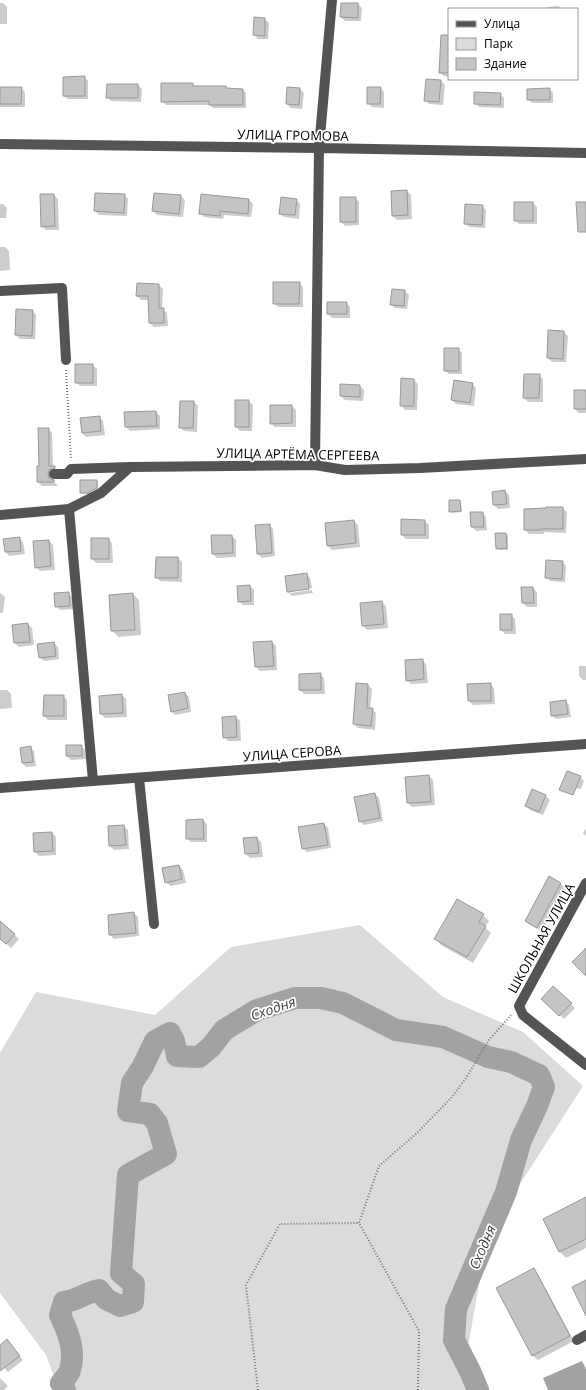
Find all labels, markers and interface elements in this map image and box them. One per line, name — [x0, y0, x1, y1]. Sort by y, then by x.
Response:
legend — [448, 8, 578, 80]
text: Улица — [484, 15, 520, 32]
text: Парк — [484, 35, 514, 52]
text: Здание — [484, 55, 527, 72]
street label: УЛИЦА ГРОМОВА — [237, 125, 350, 145]
street label: УЛИЦА АРТЁМА СЕРГЕЕВА — [216, 444, 380, 464]
street label: УЛИЦА СЕРОВА — [242, 741, 342, 765]
street label: ШКОЛЬНАЯ УЛИЦА — [503, 879, 579, 996]
water label: Сходня — [248, 991, 298, 1025]
water label: Сходня — [464, 1222, 500, 1272]

